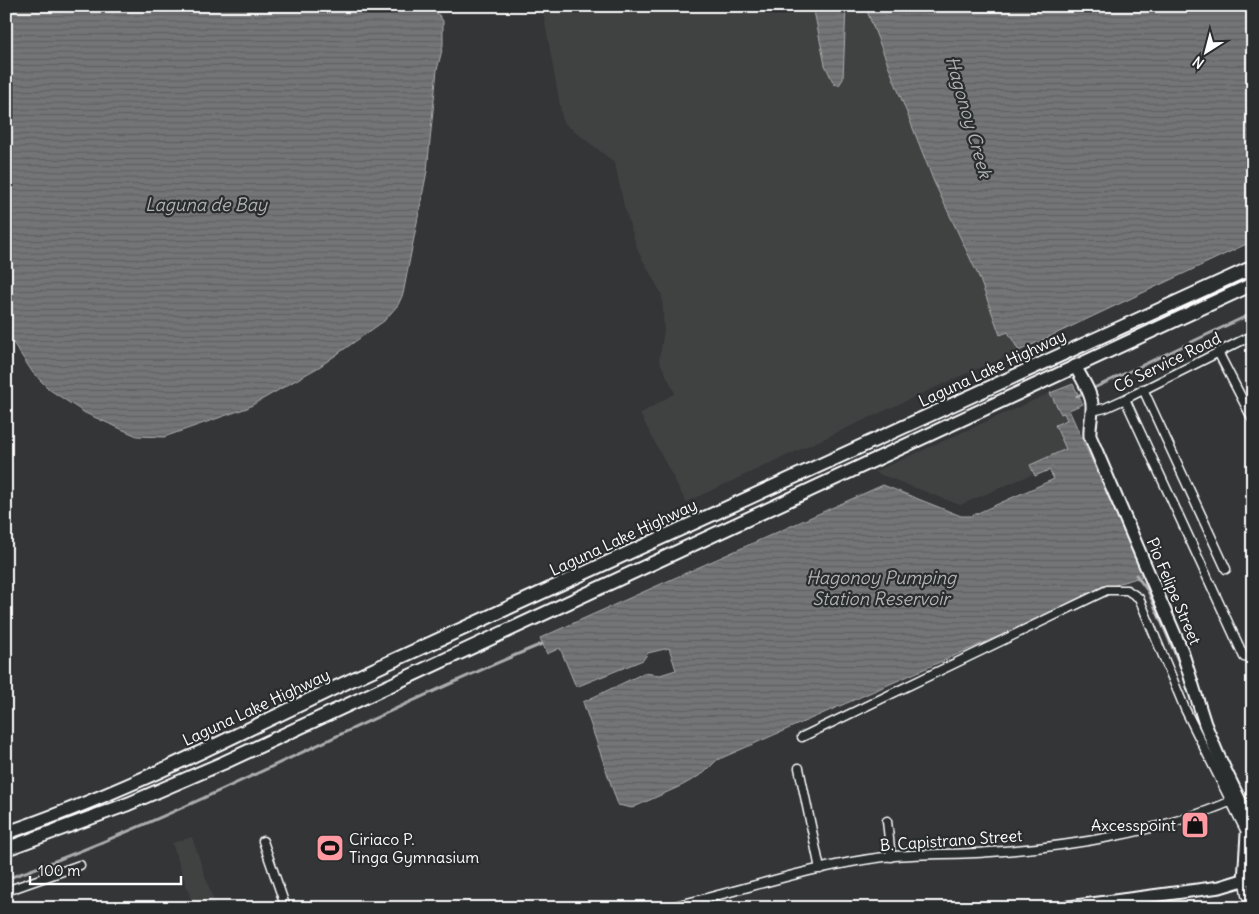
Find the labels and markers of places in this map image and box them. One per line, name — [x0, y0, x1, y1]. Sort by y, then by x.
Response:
shop icon: Axcesspoint — [1180, 810, 1210, 840]
place label: Axcesspoint — [1091, 815, 1177, 835]
place label: Ciriaco P. Tinga Gymnasium — [349, 829, 479, 867]
sports icon: Ciriaco P. Tinga Gymnasium — [315, 833, 345, 863]

